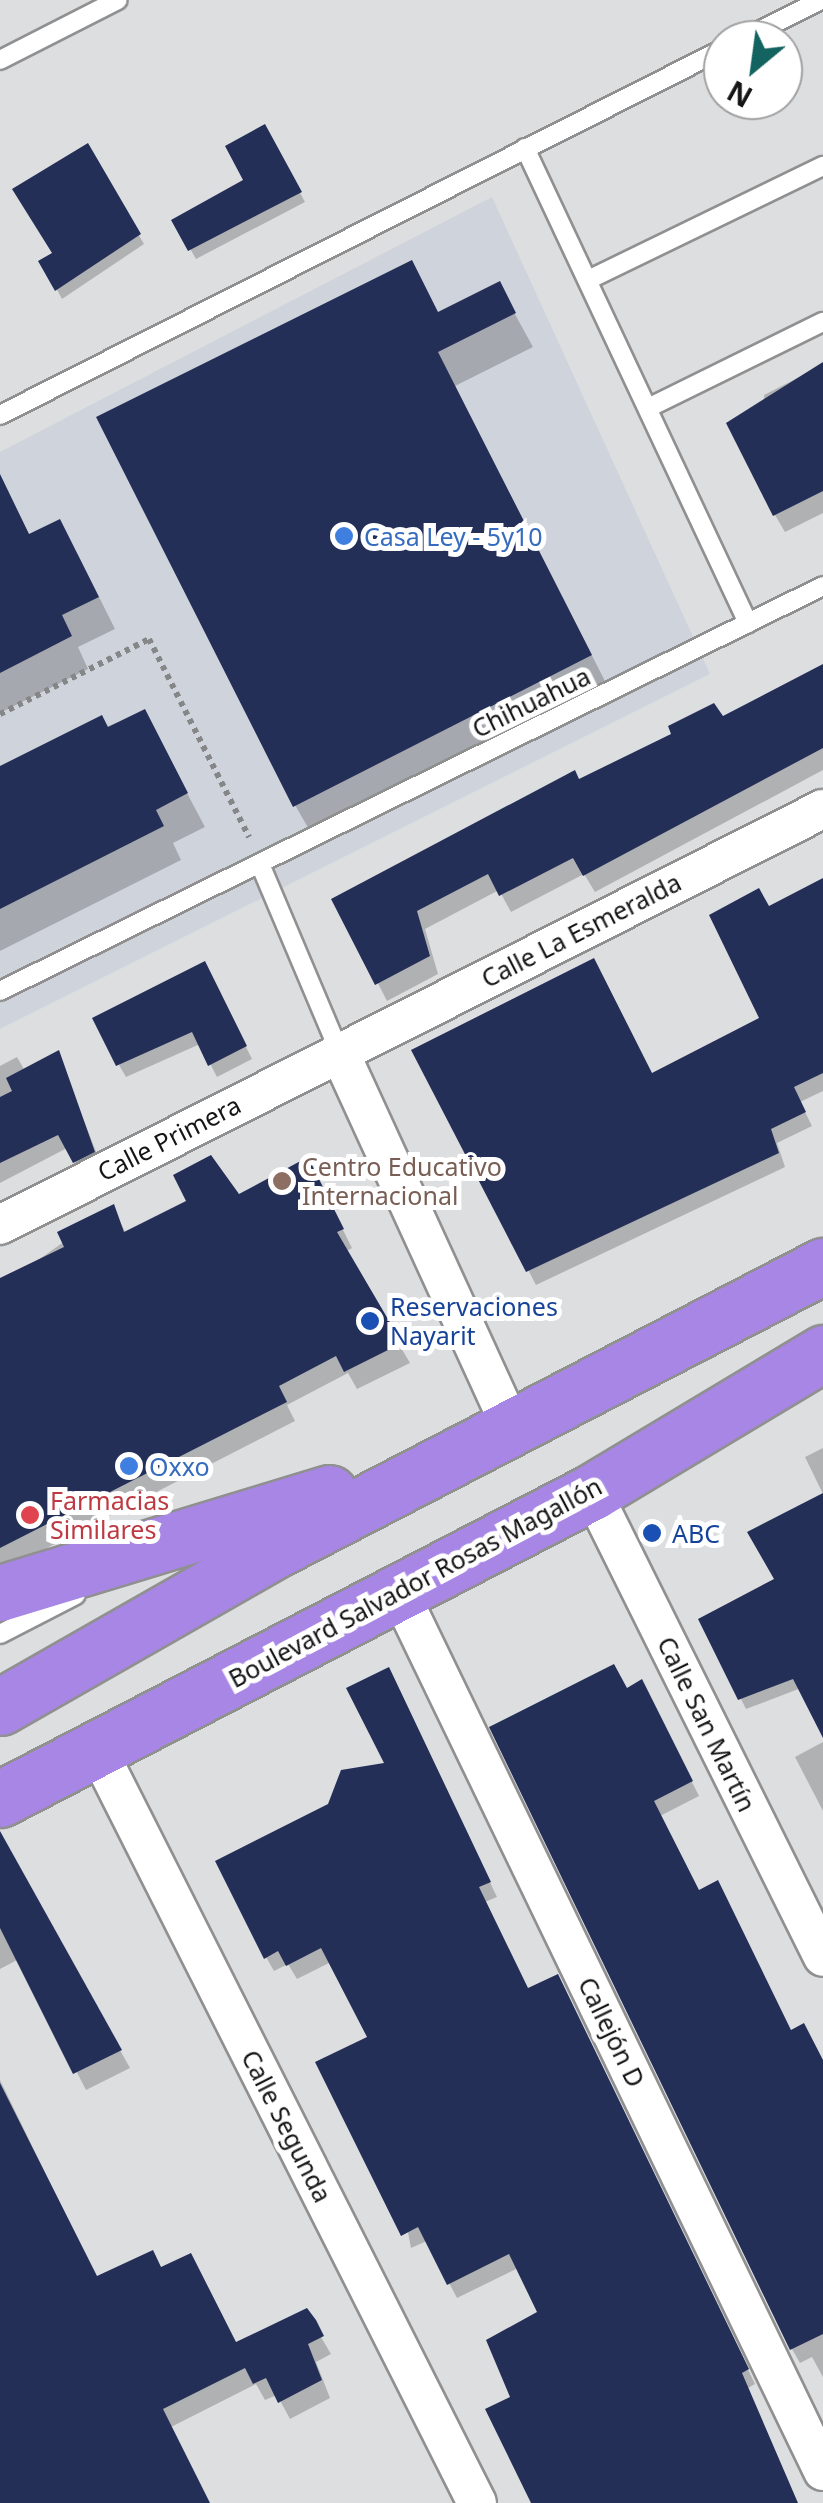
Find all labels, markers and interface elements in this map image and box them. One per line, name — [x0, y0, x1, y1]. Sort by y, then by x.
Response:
north arrow — [703, 20, 803, 120]
text: N — [720, 72, 759, 117]
place label: Casa Ley - 5y10 — [364, 521, 542, 551]
marker: Casa Ley - 5y10 — [333, 525, 355, 547]
street label: Chihuahua — [467, 661, 595, 743]
street label: Calle La Esmeralda — [476, 867, 686, 993]
street label: Calle Primera — [92, 1089, 246, 1187]
place label: Centro Educativo Internacional — [302, 1152, 502, 1211]
marker: Centro Educativo Internacional — [271, 1170, 293, 1192]
place label: Reservaciones Nayarit — [390, 1292, 558, 1351]
marker: Reservaciones Nayarit — [359, 1310, 381, 1332]
place label: Oxxo — [149, 1451, 210, 1481]
marker: Oxxo — [118, 1455, 140, 1477]
street label: Boulevard Salvador Rosas Magallón — [223, 1471, 607, 1693]
place label: Farmacias Similares — [50, 1486, 169, 1545]
marker: Farmacias Similares — [19, 1504, 41, 1526]
place label: ABC — [672, 1518, 720, 1548]
marker: ABC — [641, 1522, 663, 1544]
street label: Calle San Martín — [652, 1632, 762, 1816]
street label: Callejón D — [573, 1972, 651, 2092]
street label: Calle Segunda — [236, 2045, 338, 2207]

